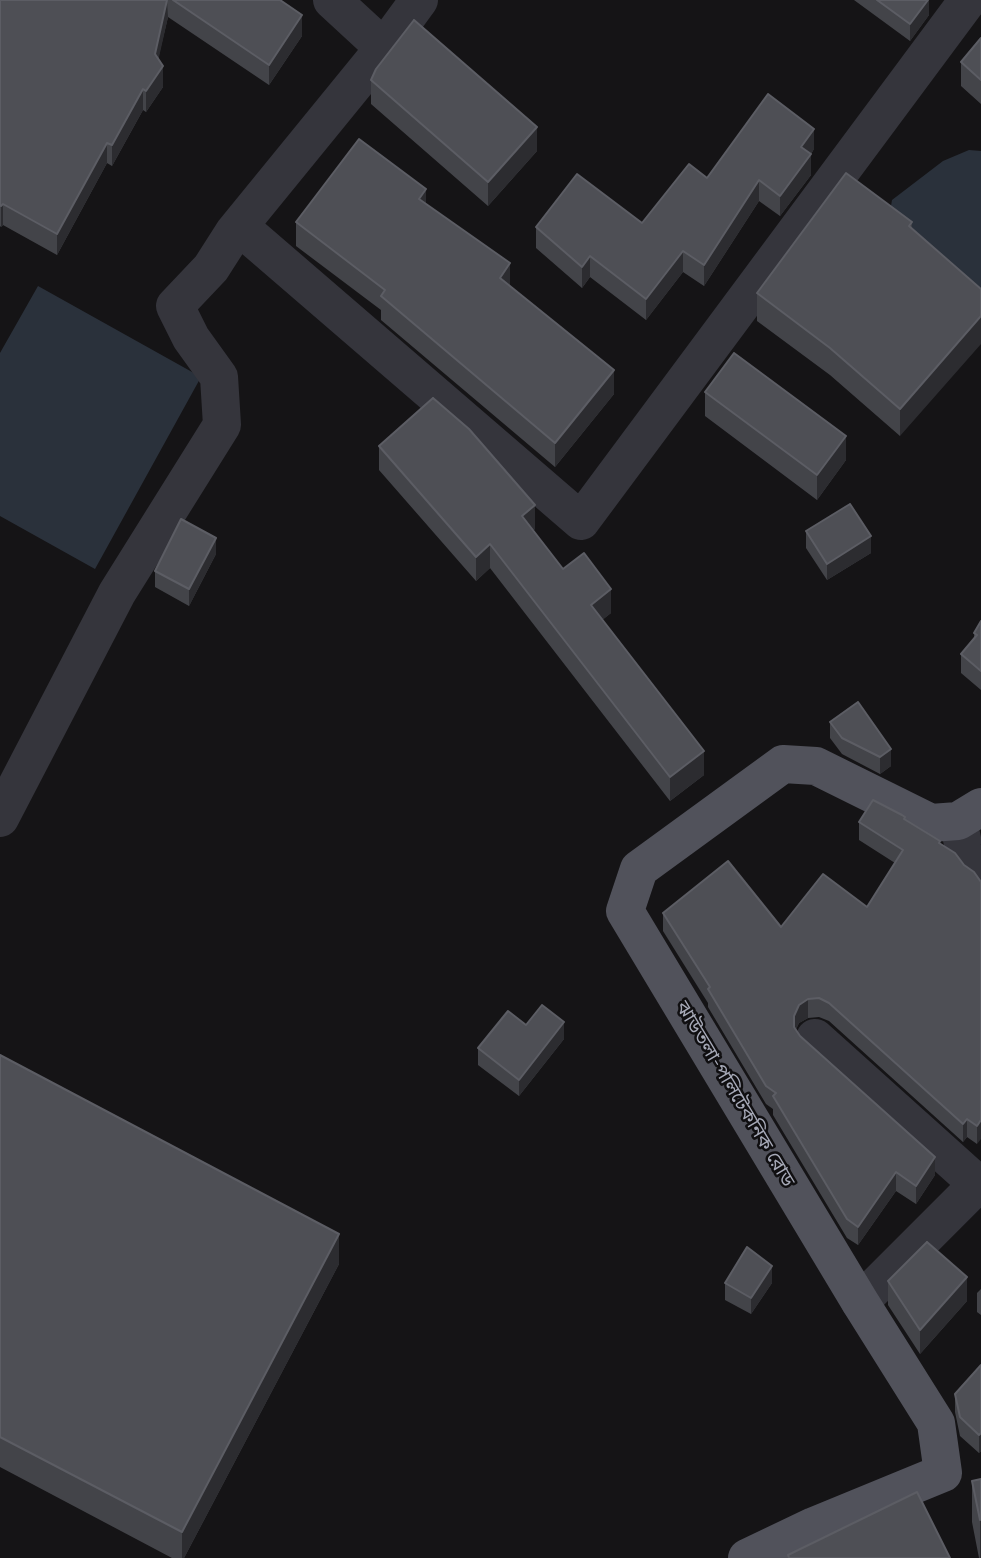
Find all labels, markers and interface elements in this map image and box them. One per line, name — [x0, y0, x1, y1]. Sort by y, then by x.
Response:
street label: ঝাউতলা-পলিটেকনিক রোড — [671, 997, 799, 1191]

